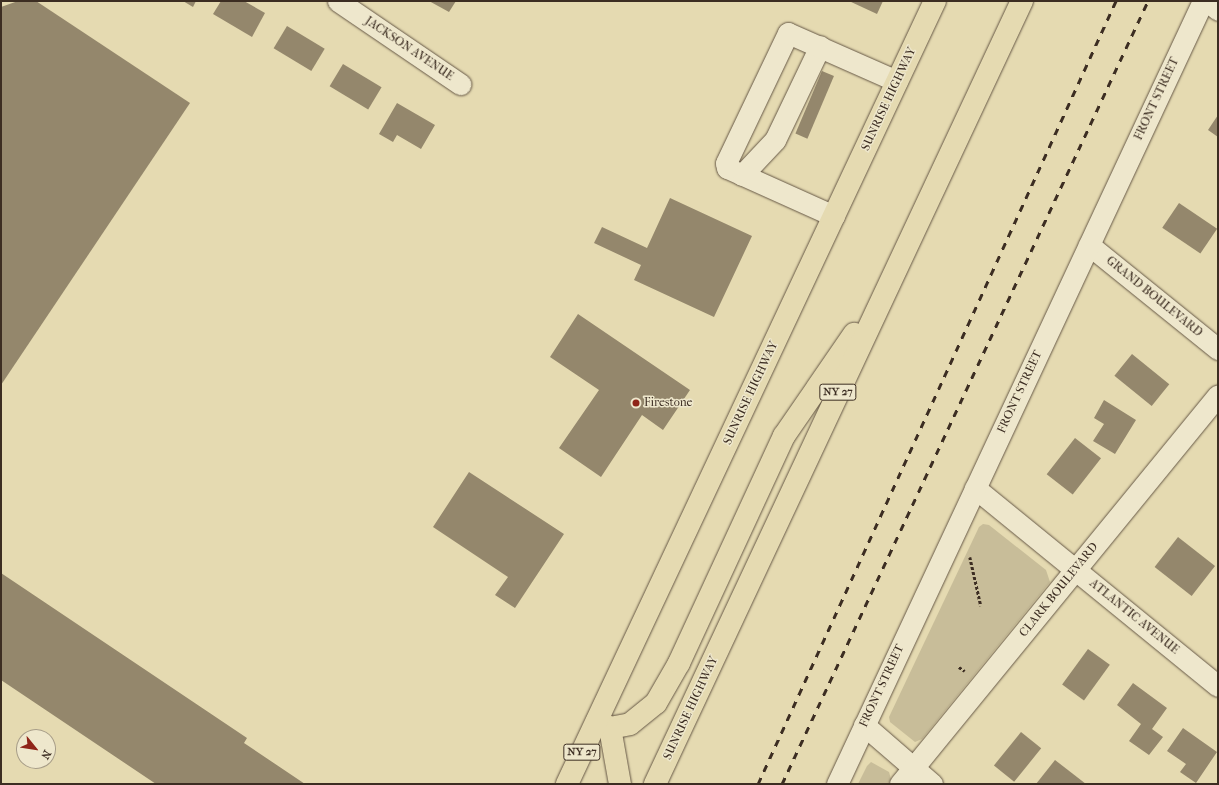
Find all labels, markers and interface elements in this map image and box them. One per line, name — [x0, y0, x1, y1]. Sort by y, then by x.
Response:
street label: JACKSON AVENUE — [362, 14, 456, 84]
street label: SUNRISE HIGHWAY — [859, 45, 919, 153]
street label: FRONT STREET — [1132, 55, 1182, 143]
street label: GRAND BOULEVARD — [1103, 254, 1205, 340]
street label: SUNRISE HIGHWAY — [721, 339, 781, 447]
street label: FRONT STREET — [995, 348, 1045, 436]
road number: NY 27 — [819, 383, 857, 401]
place label: Firestone — [644, 396, 693, 410]
marker: Firestone — [631, 398, 641, 408]
street label: CLARK BOULEVARD — [1017, 540, 1101, 640]
street label: ATLANTIC AVENUE — [1086, 576, 1182, 658]
street label: FRONT STREET — [857, 642, 907, 730]
street label: SUNRISE HIGHWAY — [661, 654, 721, 762]
north arrow — [16, 729, 56, 769]
road number: NY 27 — [563, 743, 601, 761]
text: N — [38, 748, 54, 762]

